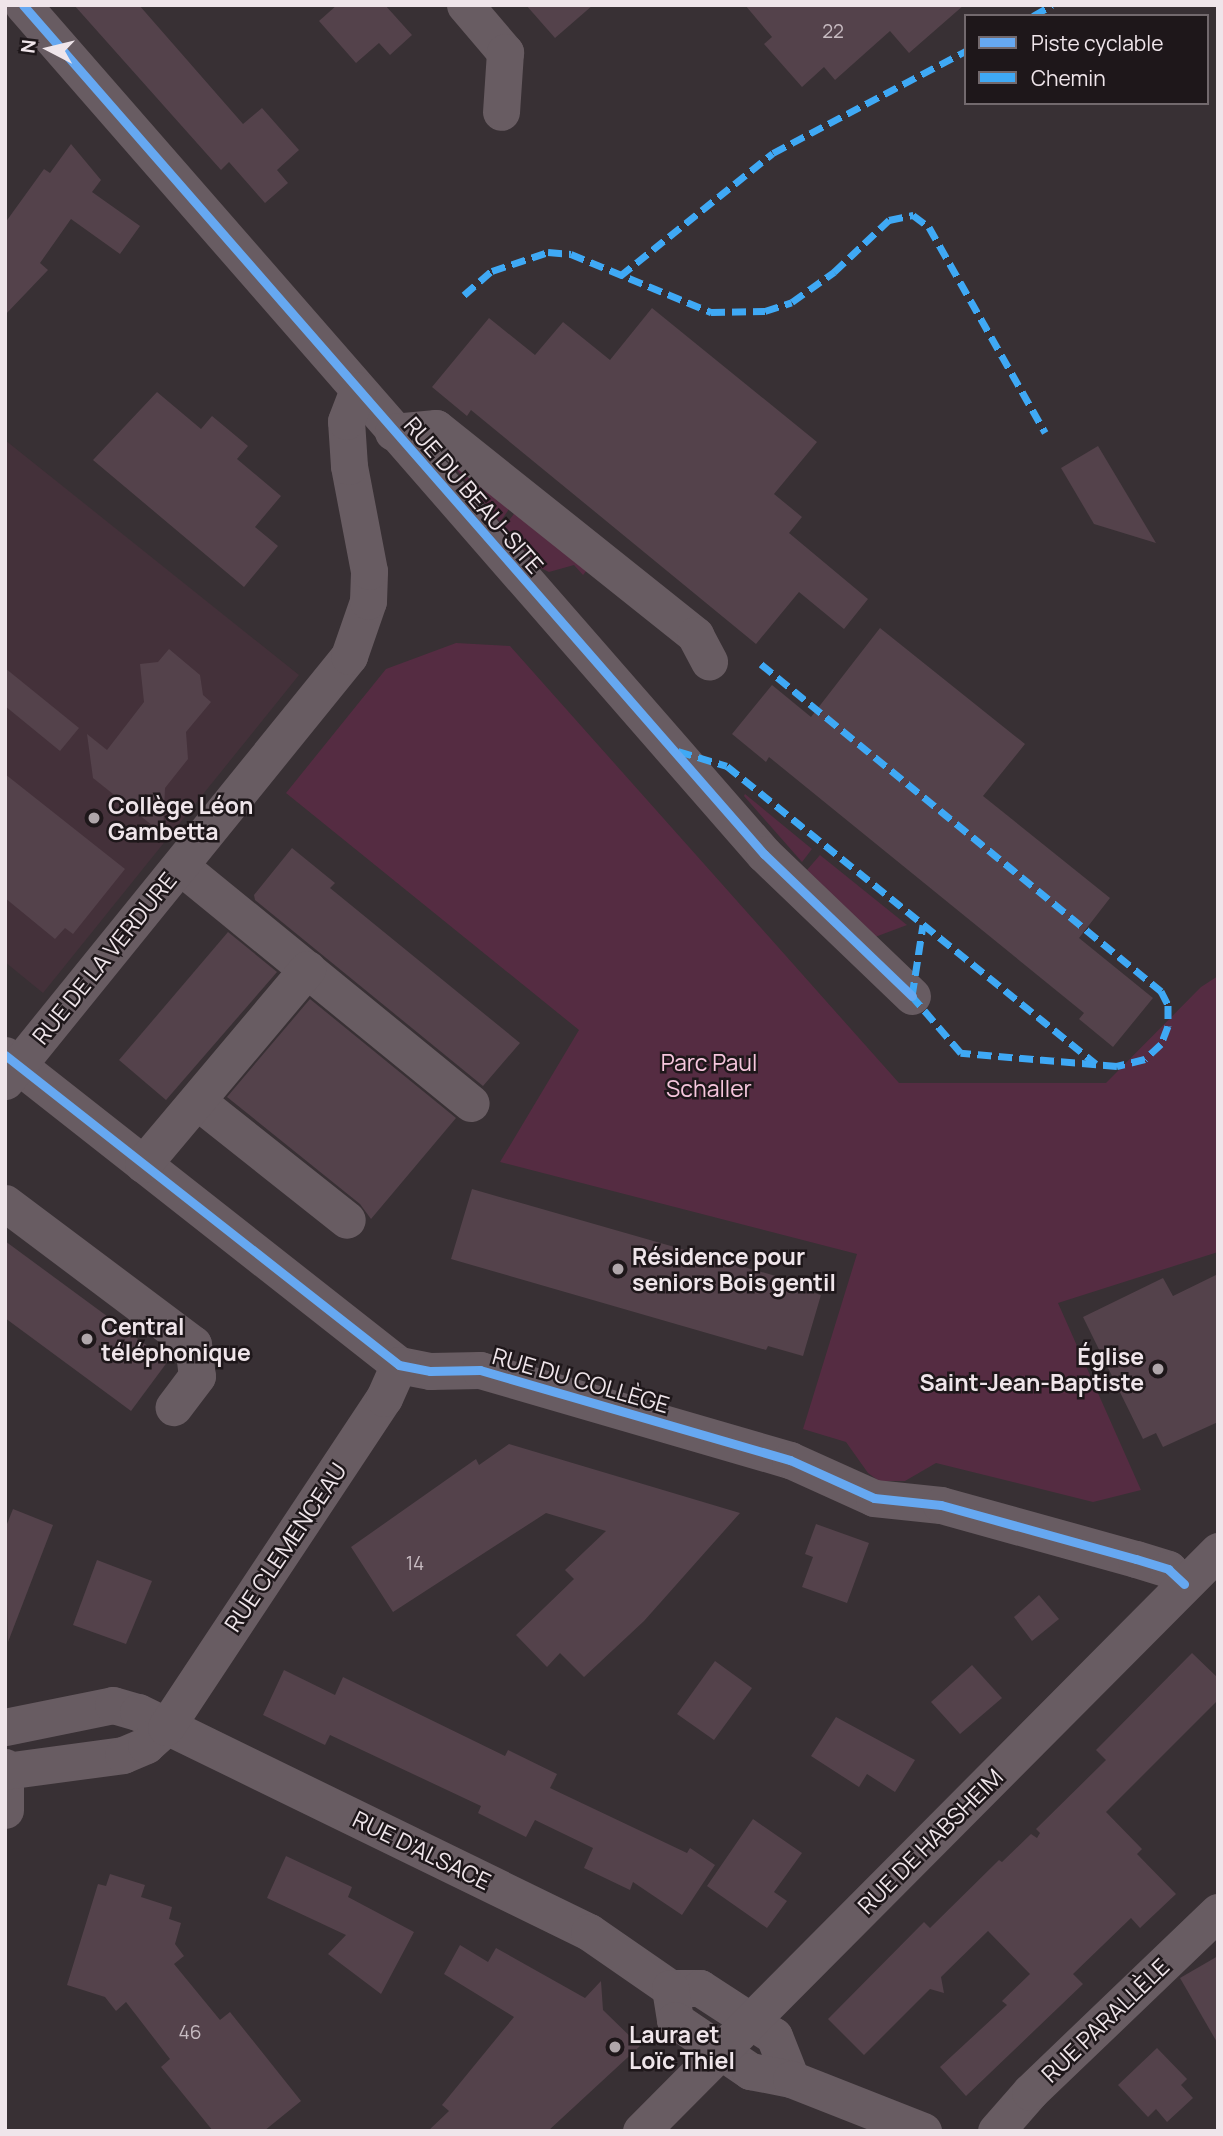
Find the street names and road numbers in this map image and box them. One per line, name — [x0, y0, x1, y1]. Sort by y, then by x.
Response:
street label: RUE DU BEAU-SITE — [399, 411, 549, 579]
street label: RUE DE LA VERDURE — [26, 867, 182, 1049]
street label: RUE DU COLLÈGE — [489, 1342, 673, 1418]
street label: RUE CLEMENCEAU — [218, 1457, 352, 1637]
street label: RUE DE HABSHEIM — [852, 1763, 1008, 1919]
street label: RUE D'ALSACE — [348, 1805, 496, 1895]
street label: RUE PARALLÈLE — [1036, 1952, 1174, 2088]

